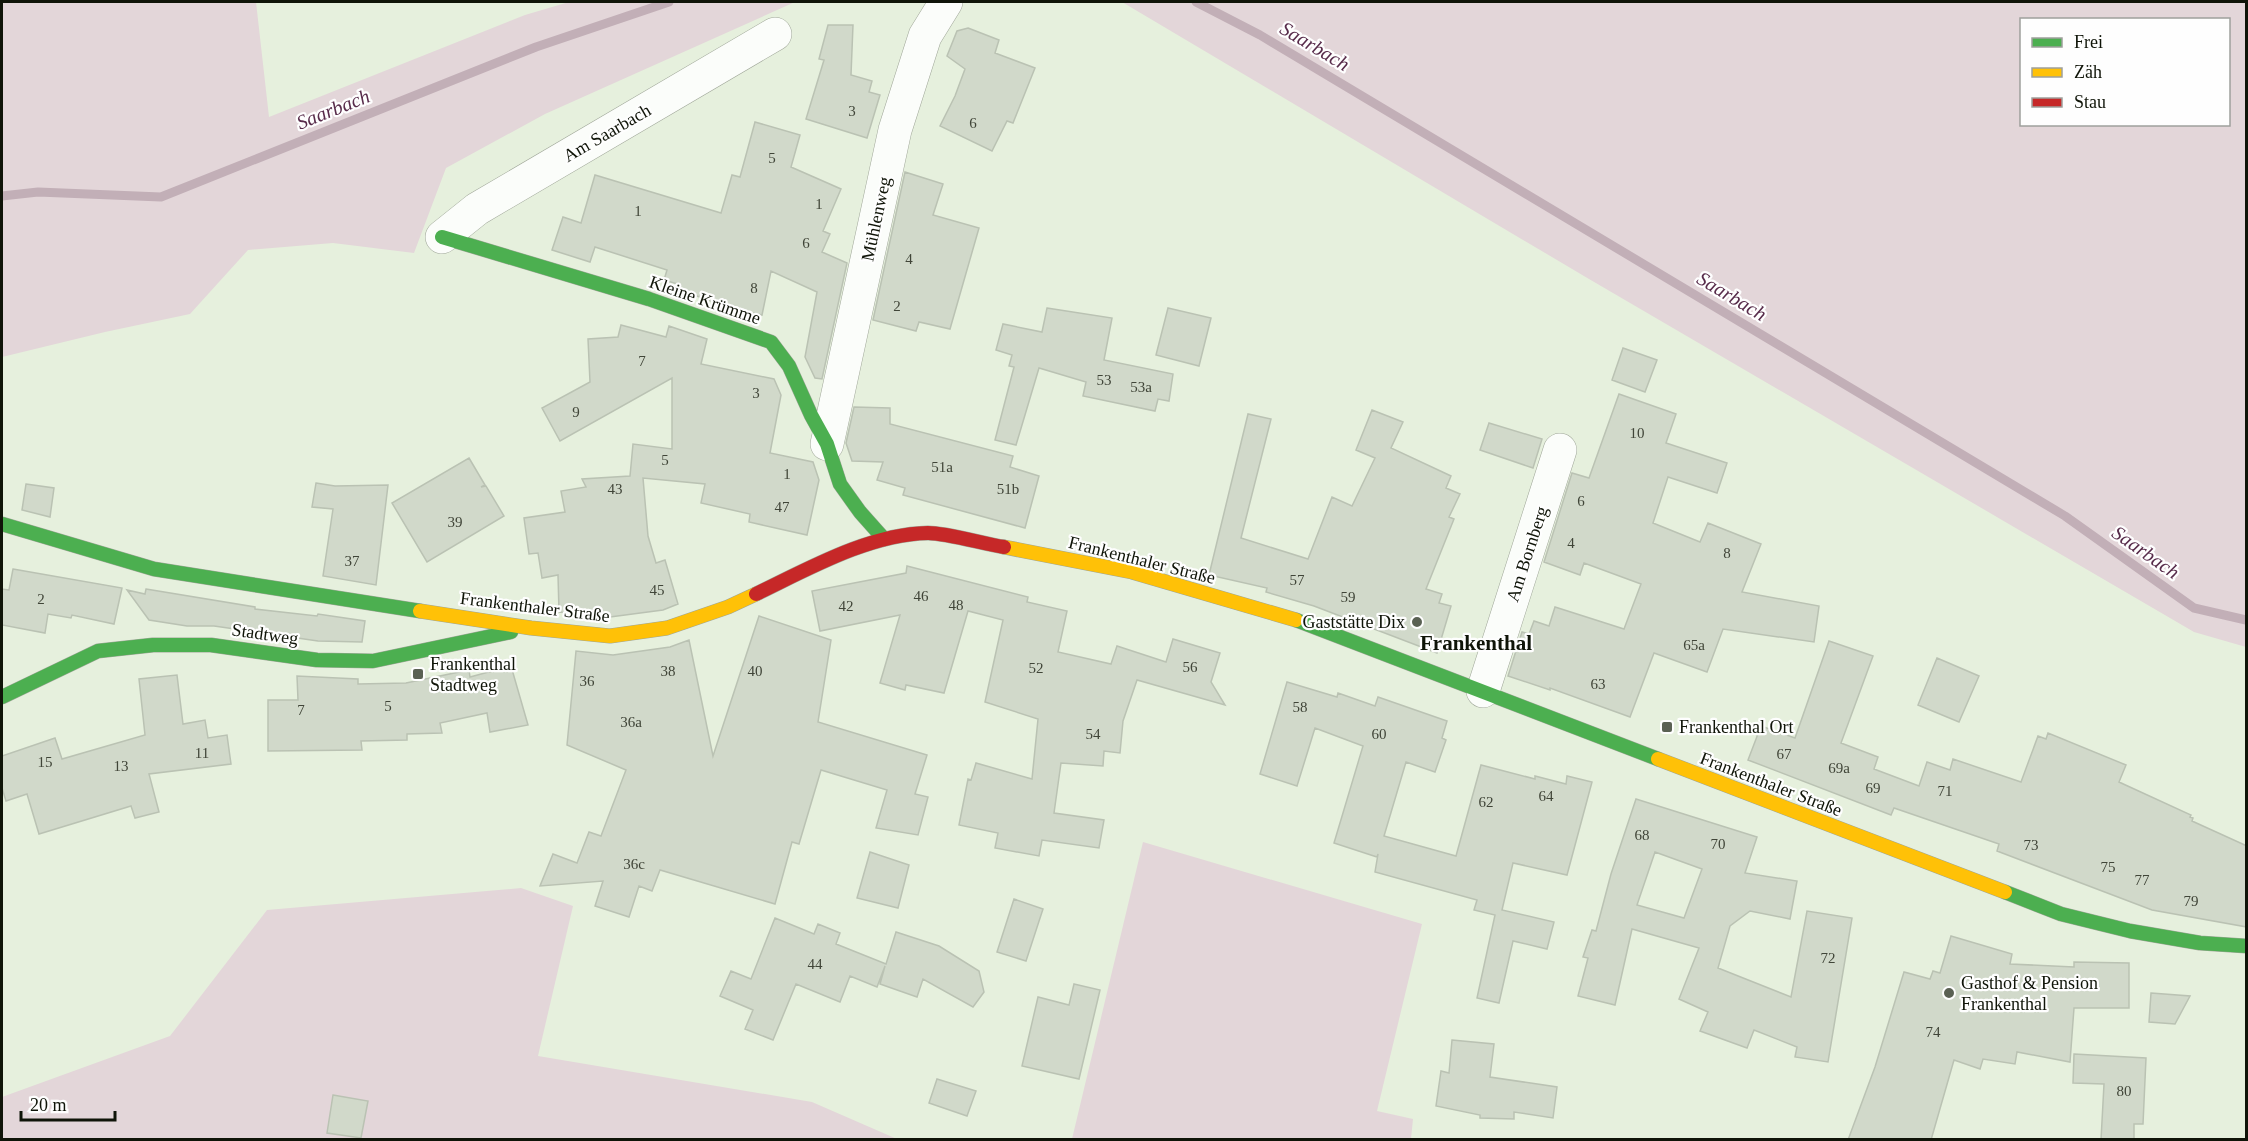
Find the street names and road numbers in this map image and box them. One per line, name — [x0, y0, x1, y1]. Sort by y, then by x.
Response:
street label: Am Saarbach — [560, 100, 654, 166]
street label: Mühlenweg — [857, 175, 895, 263]
street label: Kleine Krümme — [647, 272, 763, 328]
street label: Am Bornberg — [1502, 504, 1552, 604]
street label: Frankenthaler Straße — [1067, 532, 1217, 588]
street label: Frankenthaler Straße — [459, 588, 611, 626]
street label: Stadtweg — [230, 619, 300, 649]
street label: Frankenthaler Straße — [1697, 748, 1845, 820]

